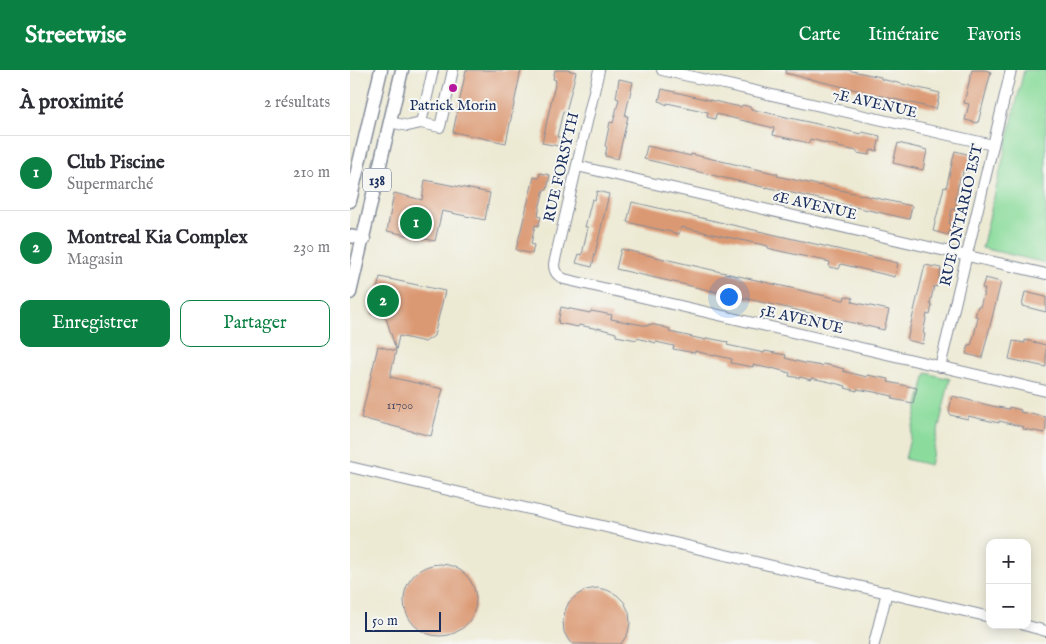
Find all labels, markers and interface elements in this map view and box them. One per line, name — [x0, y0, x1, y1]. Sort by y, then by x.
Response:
text: Streetwise — [25, 20, 126, 51]
text: Carte — [799, 24, 841, 47]
text: Itinéraire — [869, 24, 939, 47]
text: Favoris — [967, 24, 1021, 47]
marker: Patrick Morin — [447, 82, 459, 94]
street label: 7E AVENUE — [831, 85, 919, 122]
text: À proximité — [20, 89, 123, 116]
text: 2 résultats — [264, 93, 330, 113]
place label: Patrick Morin — [410, 96, 496, 115]
street label: RUE FORSYTH — [540, 110, 583, 224]
street label: RUE ONTARIO EST — [936, 142, 987, 288]
text: Club Piscine — [67, 151, 165, 175]
text: 1 — [33, 163, 39, 183]
text: 210 m — [293, 163, 330, 183]
road number: 138 — [363, 168, 391, 192]
text: Supermarché — [67, 175, 153, 195]
street label: 6E AVENUE — [771, 187, 859, 224]
pin: 1 — [400, 204, 432, 242]
text: Montreal Kia Complex — [67, 226, 248, 250]
text: 2 — [32, 238, 40, 258]
text: 230 m — [293, 238, 330, 258]
text: Magasin — [67, 250, 123, 270]
pin: 2 — [367, 282, 399, 320]
your location — [716, 284, 742, 310]
button: Enregistrer — [20, 300, 170, 347]
button: Partager — [180, 300, 330, 347]
street label: 5E AVENUE — [758, 301, 845, 338]
house number: 11700 — [387, 398, 413, 413]
map controls — [986, 539, 1031, 629]
button: + — [986, 539, 1031, 584]
button: − — [986, 584, 1031, 629]
scale bar — [365, 609, 441, 632]
text: 50 m — [372, 612, 398, 630]

